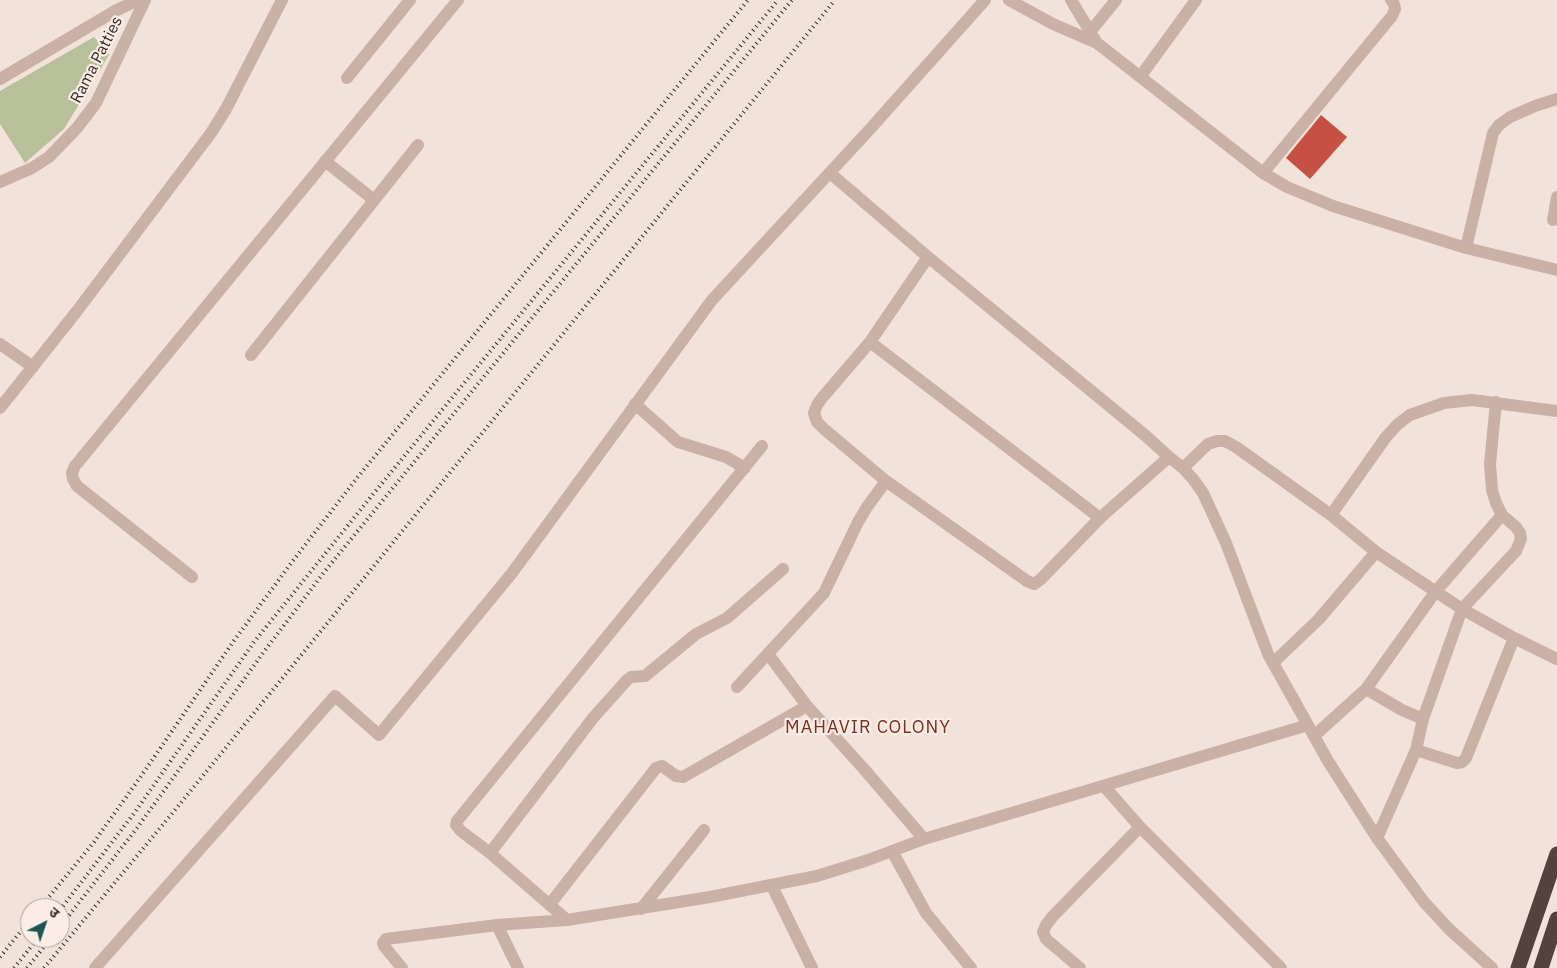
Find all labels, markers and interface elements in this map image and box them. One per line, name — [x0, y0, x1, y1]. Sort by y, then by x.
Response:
street label: Rama Patties — [67, 13, 127, 107]
district label: MAHAVIR COLONY — [783, 717, 953, 739]
north arrow — [20, 898, 70, 948]
text: उ — [45, 903, 63, 922]

